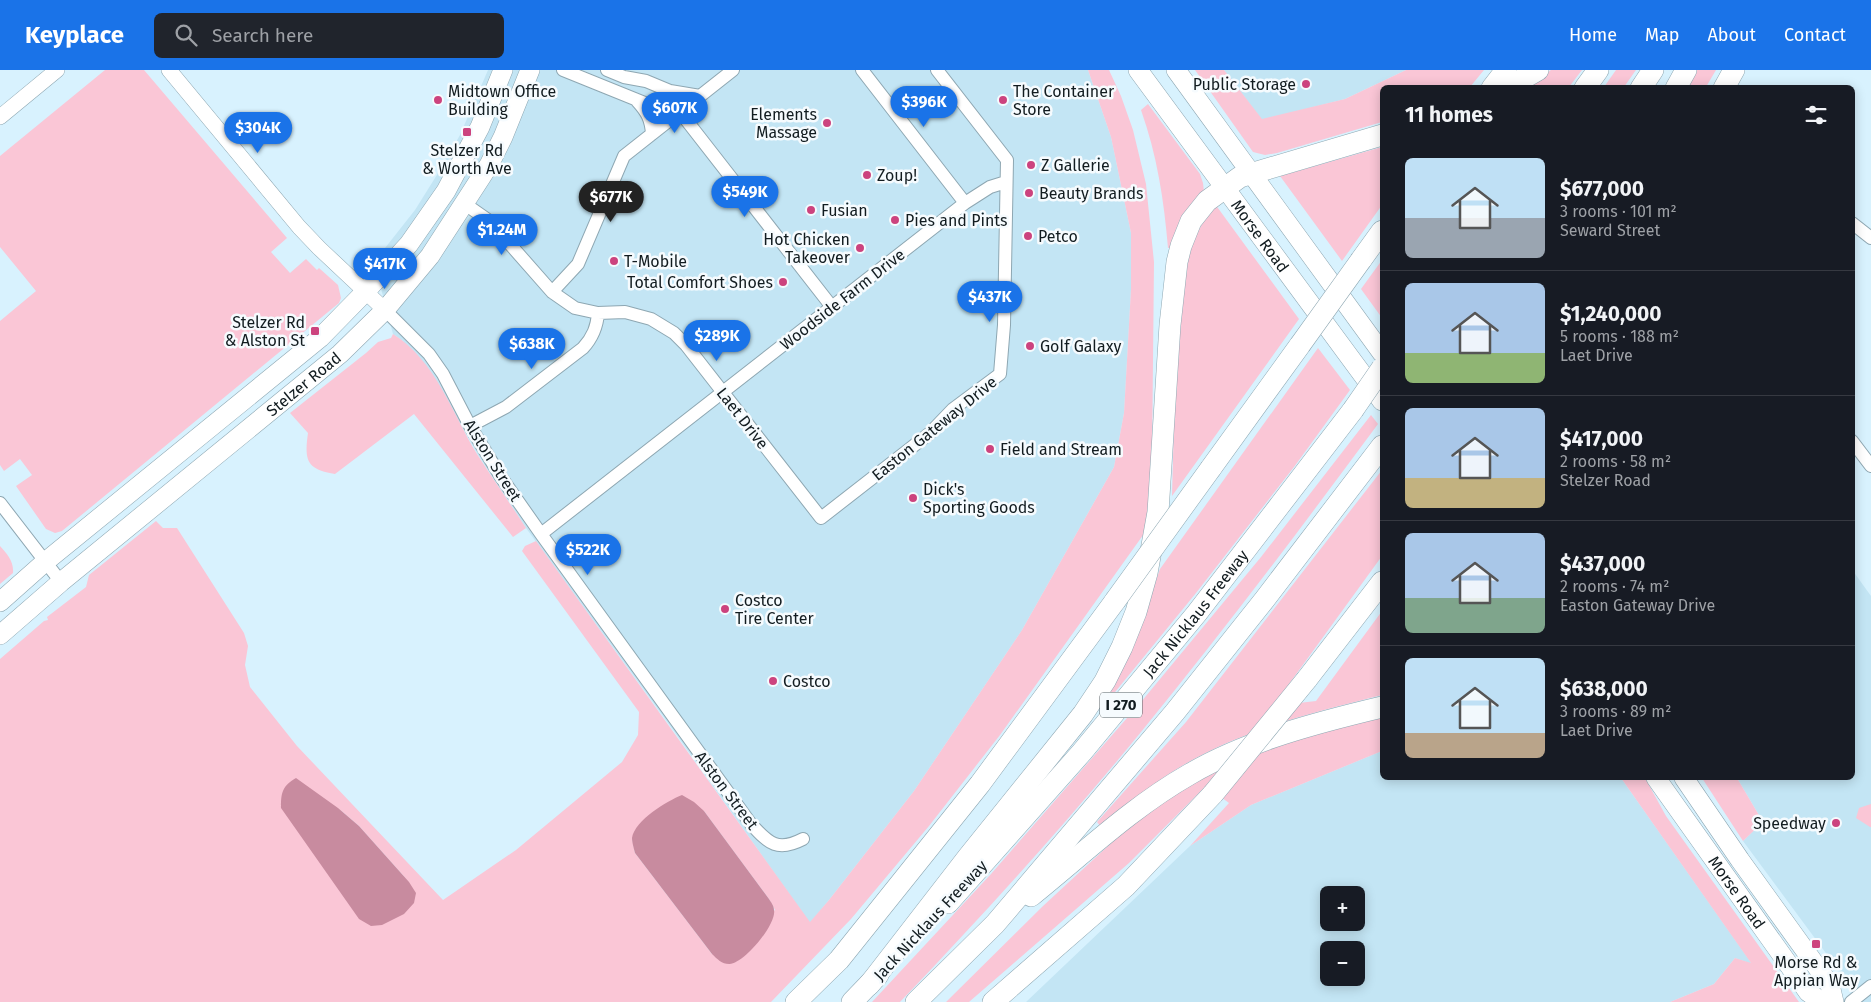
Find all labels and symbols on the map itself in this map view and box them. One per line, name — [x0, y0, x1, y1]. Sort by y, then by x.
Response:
place label: Public Storage — [1193, 75, 1296, 94]
marker: Public Storage — [1300, 78, 1312, 90]
place label: Midtown Office Building — [448, 82, 556, 119]
place label: The Container Store — [1013, 82, 1115, 119]
pin: $396K — [889, 85, 959, 128]
pin: $607K — [640, 92, 710, 134]
marker: Midtown Office Building — [432, 94, 444, 106]
marker: The Container Store — [997, 94, 1009, 106]
place label: Elements Massage — [750, 105, 817, 142]
pin: $304K — [223, 112, 293, 154]
marker: Elements Massage — [821, 117, 833, 129]
marker: Stelzer Rd & Worth Ave — [461, 126, 473, 138]
place label: Stelzer Rd & Worth Ave — [422, 141, 512, 178]
place label: Z Gallerie — [1041, 156, 1110, 175]
marker: Z Gallerie — [1025, 159, 1037, 171]
place label: Zoup! — [877, 166, 917, 185]
marker: Zoup! — [861, 169, 873, 181]
pin: $549K — [710, 176, 780, 218]
pin: $677K — [576, 180, 646, 223]
place label: Beauty Brands — [1039, 184, 1144, 203]
marker: Beauty Brands — [1023, 187, 1035, 199]
street label: Morse Road — [1227, 196, 1293, 276]
place label: Fusian — [821, 201, 868, 220]
marker: Fusian — [805, 204, 817, 216]
place label: Pies and Pints — [905, 211, 1008, 230]
pin: $1.24M — [461, 214, 543, 256]
marker: Pies and Pints — [889, 214, 901, 226]
place label: Petco — [1038, 227, 1078, 246]
place label: Hot Chicken Takeover — [763, 230, 851, 267]
marker: Petco — [1022, 230, 1034, 242]
marker: Hot Chicken Takeover — [854, 242, 866, 254]
street label: Woodside Farm Drive — [776, 245, 908, 354]
pin: $417K — [350, 248, 420, 290]
place label: T-Mobile — [624, 252, 687, 271]
marker: T-Mobile — [608, 255, 620, 267]
place label: Total Comfort Shoes — [627, 273, 773, 292]
marker: Total Comfort Shoes — [777, 276, 789, 288]
pin: $437K — [955, 280, 1025, 323]
place label: Stelzer Rd & Alston St — [225, 313, 305, 350]
pin: $289K — [682, 320, 752, 362]
marker: Stelzer Rd & Alston St — [309, 325, 321, 337]
pin: $638K — [497, 328, 567, 370]
place label: Golf Galaxy — [1040, 337, 1121, 356]
marker: Golf Galaxy — [1024, 340, 1036, 352]
street label: Stelzer Road — [263, 348, 345, 420]
street label: Easton Gateway Drive — [868, 372, 1001, 485]
street label: Laet Drive — [713, 384, 772, 453]
street label: Alston Street — [460, 416, 525, 505]
place label: Field and Stream — [1000, 440, 1122, 459]
marker: Field and Stream — [984, 443, 996, 455]
place label: Dick's Sporting Goods — [923, 480, 1035, 517]
marker: Dick's Sporting Goods — [907, 492, 919, 504]
pin: $522K — [553, 534, 623, 576]
street label: Jack Nicklaus Freeway — [1139, 546, 1252, 681]
place label: Costco Tire Center — [735, 591, 814, 628]
marker: Costco Tire Center — [719, 603, 731, 615]
place label: Costco — [783, 672, 831, 691]
marker: Costco — [767, 675, 779, 687]
road number: I 270 — [1100, 692, 1142, 718]
street label: Alston Street — [691, 747, 762, 833]
place label: Speedway — [1753, 814, 1826, 833]
marker: Speedway — [1830, 817, 1842, 829]
street label: Morse Road — [1704, 852, 1769, 933]
street label: Jack Nicklaus Freeway — [870, 856, 991, 984]
marker: Morse Rd & Appian Way — [1810, 938, 1822, 950]
place label: Morse Rd & Appian Way — [1774, 953, 1858, 990]

